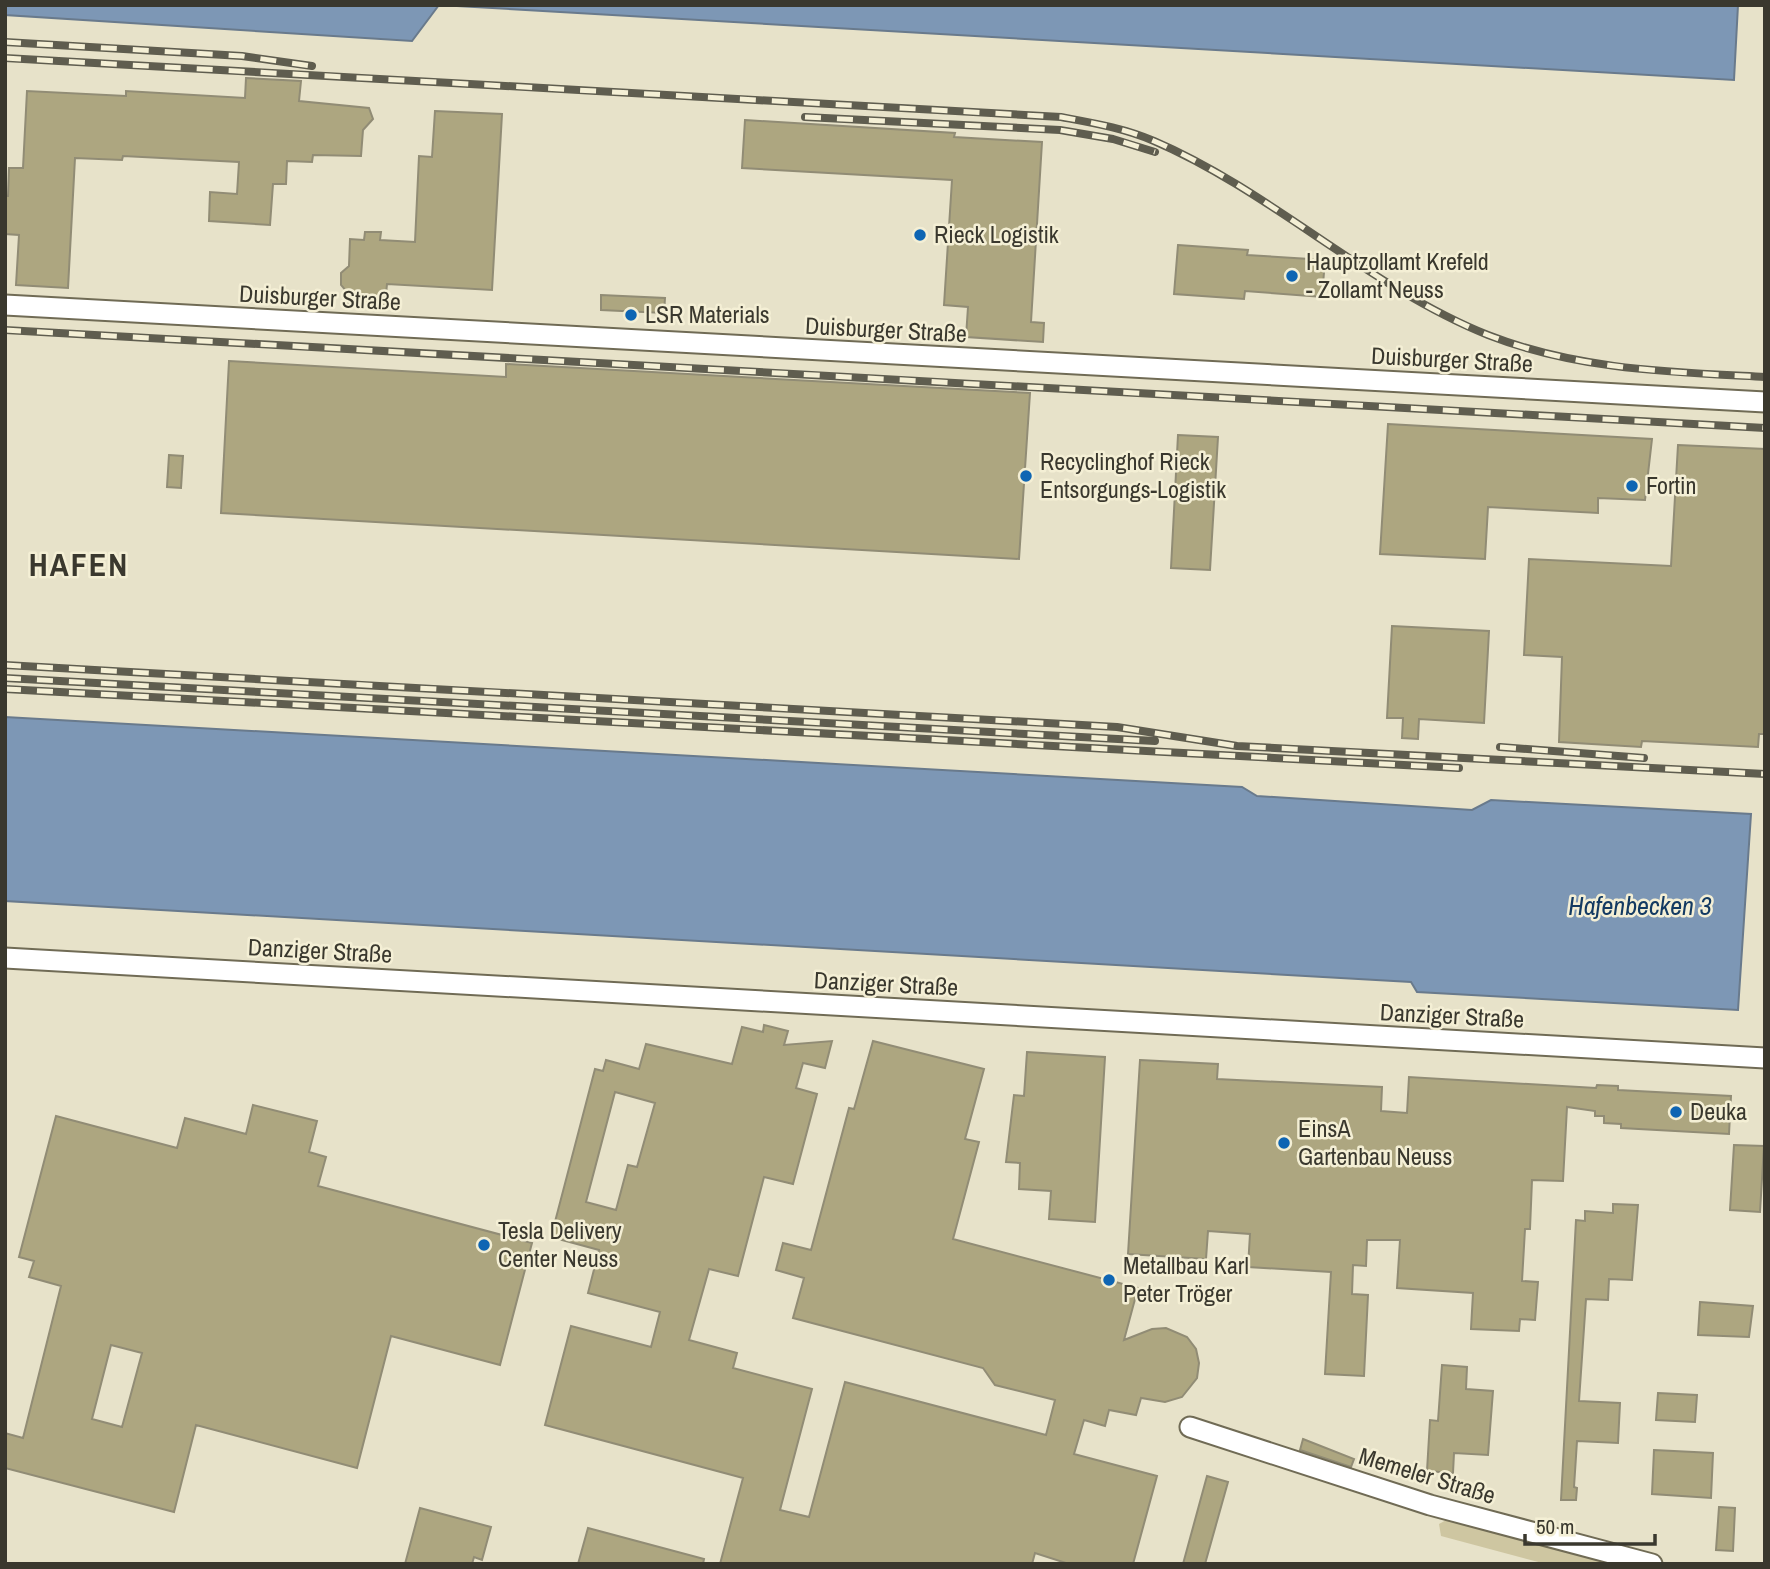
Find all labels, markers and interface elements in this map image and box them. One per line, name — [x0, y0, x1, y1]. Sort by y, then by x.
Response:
place label: Rieck Logistik — [934, 218, 1059, 250]
marker: Rieck Logistik — [912, 227, 928, 243]
place label: Hauptzollamt Krefeld - Zollamt Neuss — [1306, 245, 1489, 305]
marker: Hauptzollamt Krefeld - Zollamt Neuss — [1284, 268, 1300, 284]
street label: Duisburger Straße — [238, 277, 402, 317]
place label: LSR Materials — [645, 298, 770, 330]
marker: LSR Materials — [623, 307, 639, 323]
street label: Duisburger Straße — [804, 309, 968, 349]
street label: Duisburger Straße — [1370, 339, 1534, 379]
place label: Recyclinghof Rieck Entsorgungs-Logistik — [1040, 445, 1226, 505]
marker: Recyclinghof Rieck Entsorgungs-Logistik — [1018, 468, 1034, 484]
place label: Fortin — [1646, 469, 1696, 501]
marker: Fortin — [1624, 478, 1640, 494]
district label: HAFEN — [29, 543, 129, 586]
water label: Hafenbecken 3 — [1568, 888, 1712, 923]
street label: Danziger Straße — [247, 930, 393, 970]
street label: Danziger Straße — [813, 963, 959, 1003]
street label: Danziger Straße — [1379, 995, 1525, 1035]
place label: Deuka — [1690, 1095, 1747, 1127]
marker: Deuka — [1668, 1104, 1684, 1120]
place label: EinsA Gartenbau Neuss — [1298, 1112, 1452, 1172]
marker: EinsA Gartenbau Neuss — [1276, 1135, 1292, 1151]
place label: Tesla Delivery Center Neuss — [498, 1214, 622, 1274]
marker: Tesla Delivery Center Neuss — [476, 1237, 492, 1253]
place label: Metallbau Karl Peter Tröger — [1123, 1249, 1249, 1309]
marker: Metallbau Karl Peter Tröger — [1101, 1272, 1117, 1288]
street label: Memeler Straße — [1355, 1439, 1499, 1511]
scale bar — [1525, 1502, 1654, 1546]
text: 50 m — [1536, 1512, 1574, 1541]

